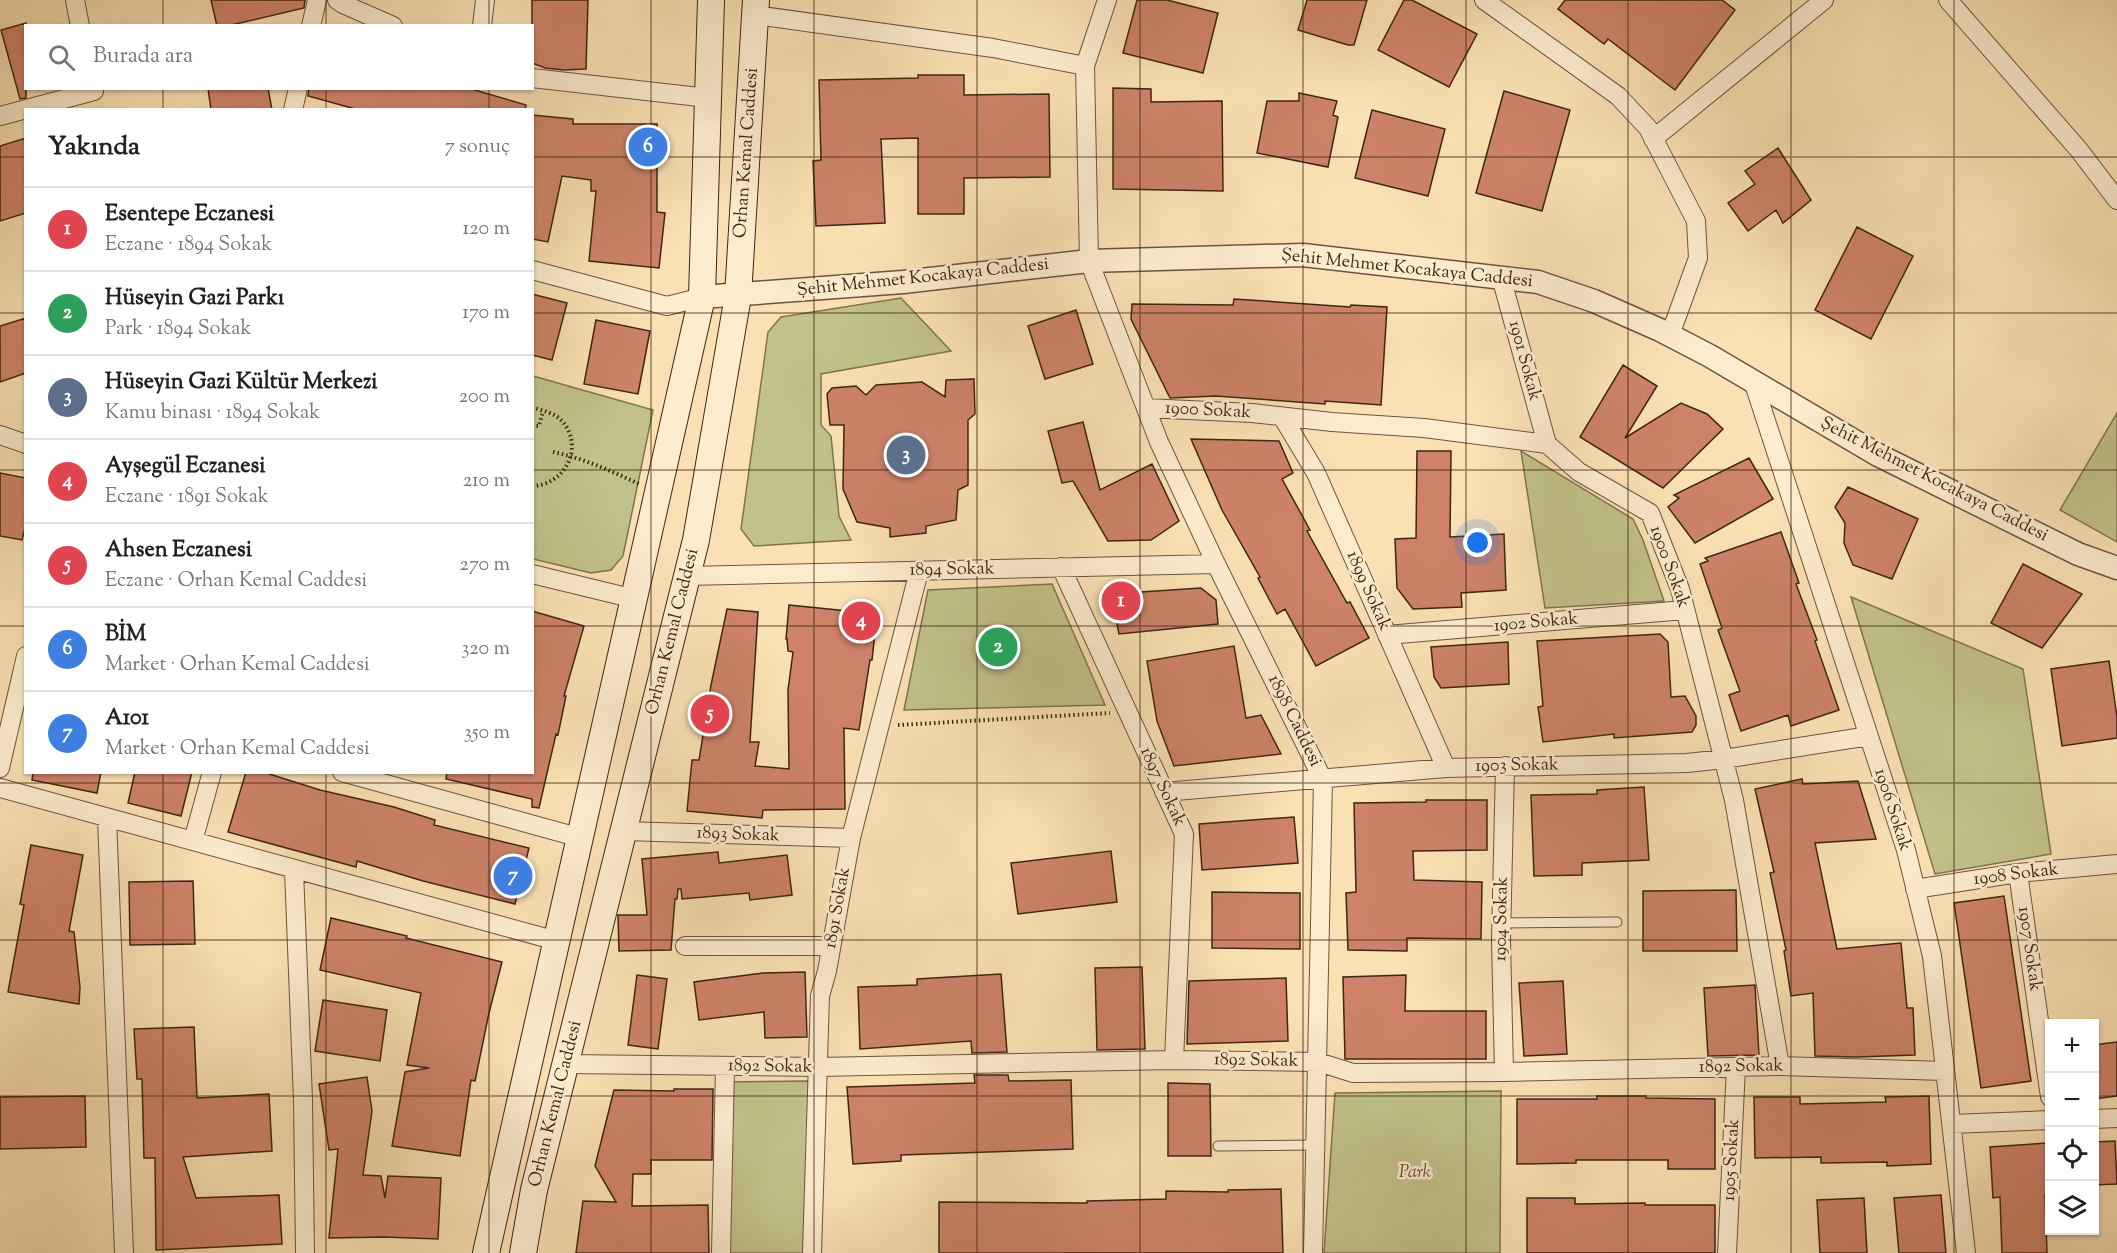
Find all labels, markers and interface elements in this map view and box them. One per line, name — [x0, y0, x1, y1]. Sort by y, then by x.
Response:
search box — [24, 24, 534, 90]
icon: search — [45, 41, 78, 74]
text: Burada ara — [93, 41, 193, 73]
street label: Orhan Kemal Caddesi — [728, 67, 766, 239]
pin: 6 — [628, 124, 668, 170]
text: Yakında — [48, 129, 140, 166]
text: 7 sonuç — [445, 133, 510, 162]
text: Esentepe Eczanesi — [105, 199, 274, 231]
text: 1 — [64, 215, 71, 244]
text: 120 m — [462, 215, 510, 244]
text: Eczane · 1894 Sokak — [105, 231, 272, 260]
street label: Şehit Mehmet Kocakaya Caddesi — [1280, 243, 1534, 295]
street label: Şehit Mehmet Kocakaya Caddesi — [796, 252, 1050, 304]
text: Hüseyin Gazi Parkı — [105, 283, 284, 315]
text: 2 — [63, 299, 72, 328]
text: 170 m — [462, 299, 510, 328]
text: Park · 1894 Sokak — [105, 315, 251, 344]
street label: 1901 Sokak — [1501, 318, 1547, 404]
text: Hüseyin Gazi Kültür Merkezi — [105, 367, 378, 399]
text: 3 — [63, 383, 72, 412]
text: 200 m — [459, 383, 510, 412]
street label: 1900 Sokak — [1164, 396, 1252, 426]
text: Kamu binası · 1894 Sokak — [105, 399, 320, 428]
street label: Şehit Mehmet Kocakaya Caddesi — [1815, 411, 2053, 549]
pin: 3 — [886, 432, 926, 478]
text: Ayşegül Eczanesi — [105, 451, 265, 483]
text: 4 — [62, 467, 73, 496]
text: 210 m — [463, 467, 510, 496]
text: Eczane · 1891 Sokak — [105, 483, 269, 512]
street label: 1900 Sokak — [1642, 522, 1696, 612]
your location — [1463, 528, 1492, 557]
text: Ahsen Eczanesi — [105, 535, 252, 567]
street label: Orhan Kemal Caddesi — [640, 546, 706, 718]
street label: 1899 Sokak — [1339, 547, 1397, 635]
text: 5 — [64, 551, 71, 580]
text: 270 m — [460, 551, 510, 580]
street label: 1894 Sokak — [909, 556, 995, 584]
text: Eczane · Orhan Kemal Caddesi — [105, 567, 367, 596]
pin: 1 — [1102, 578, 1140, 624]
pin: 4 — [842, 598, 880, 644]
street label: 1902 Sokak — [1493, 606, 1579, 640]
text: BİM — [105, 619, 146, 651]
pin: 2 — [978, 624, 1018, 670]
text: 6 — [63, 635, 72, 664]
text: 320 m — [461, 635, 510, 664]
text: Market · Orhan Kemal Caddesi — [105, 651, 370, 680]
street label: 1898 Caddesi — [1260, 671, 1328, 771]
pin: 5 — [690, 692, 730, 736]
text: A101 — [105, 703, 149, 735]
text: 7 — [62, 719, 73, 748]
text: 350 m — [464, 719, 510, 748]
text: Market · Orhan Kemal Caddesi — [105, 735, 370, 764]
street label: 1897 Sokak — [1132, 743, 1192, 831]
street label: 1903 Sokak — [1475, 752, 1559, 780]
street label: 1906 Sokak — [1866, 765, 1918, 855]
street label: 1893 Sokak — [696, 821, 780, 849]
pin: 7 — [494, 854, 532, 898]
street label: 1908 Sokak — [1972, 857, 2060, 893]
street label: 1891 Sokak — [818, 865, 858, 951]
street label: 1904 Sokak — [1488, 876, 1516, 962]
street label: 1907 Sokak — [2010, 905, 2048, 993]
street label: Orhan Kemal Caddesi — [523, 1018, 589, 1190]
map controls — [2045, 1019, 2099, 1235]
button: + — [2045, 1019, 2099, 1073]
street label: 1892 Sokak — [1214, 1047, 1299, 1075]
street label: 1892 Sokak — [728, 1053, 813, 1081]
street label: 1892 Sokak — [1699, 1053, 1784, 1081]
button: − — [2045, 1073, 2099, 1127]
street label: 1905 Sokak — [1717, 1118, 1747, 1202]
button: locate — [2045, 1127, 2099, 1181]
park label: Park — [1399, 1160, 1431, 1186]
button: layers — [2045, 1181, 2099, 1235]

